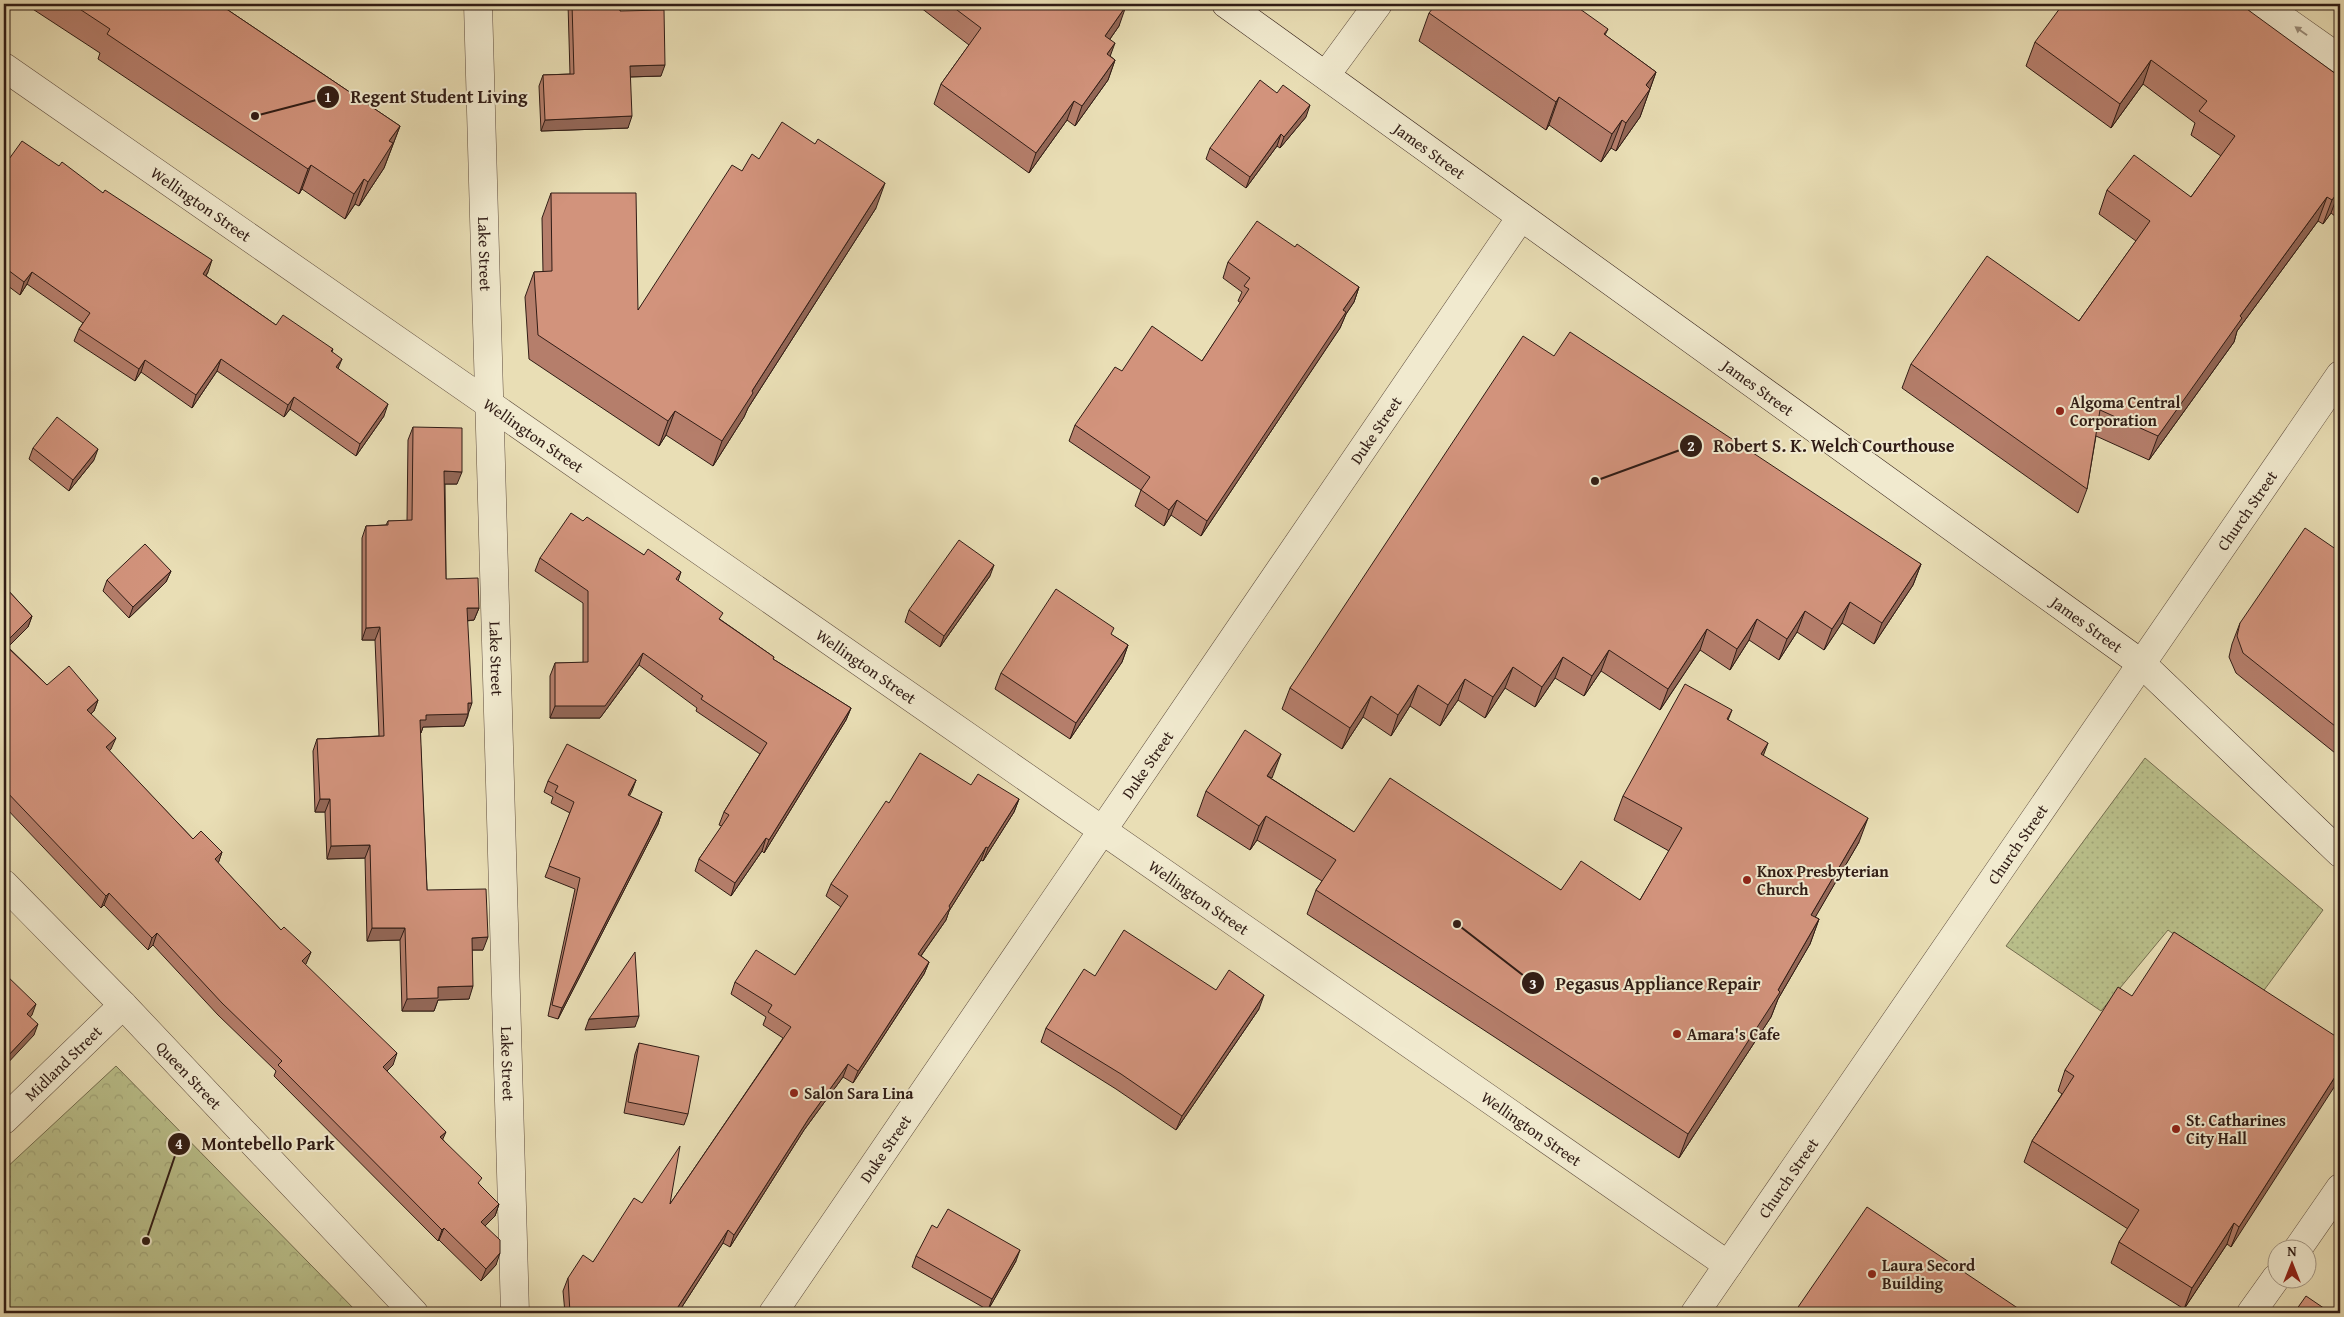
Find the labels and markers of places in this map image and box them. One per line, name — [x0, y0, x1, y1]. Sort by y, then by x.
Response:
callout: Regent Student Living — [316, 80, 538, 113]
place label: Algoma Central Corporation — [2070, 390, 2180, 432]
marker: Algoma Central Corporation — [2054, 405, 2066, 417]
callout: Robert S. K. Welch Courthouse — [1679, 429, 1965, 462]
place label: Knox Presbyterian Church — [1757, 859, 1889, 901]
marker: Knox Presbyterian Church — [1741, 874, 1753, 886]
callout: Pegasus Appliance Repair — [1521, 967, 1771, 1000]
place label: Amara's Cafe — [1687, 1022, 1780, 1046]
marker: Amara's Cafe — [1671, 1028, 1683, 1040]
place label: Salon Sara Lina — [804, 1081, 914, 1105]
marker: Salon Sara Lina — [788, 1087, 800, 1099]
place label: St. Catharines City Hall — [2186, 1108, 2286, 1150]
marker: St. Catharines City Hall — [2170, 1123, 2182, 1135]
callout: Montebello Park — [167, 1128, 345, 1161]
place label: Laura Secord Building — [1882, 1253, 1976, 1295]
marker: Laura Secord Building — [1866, 1268, 1878, 1280]

